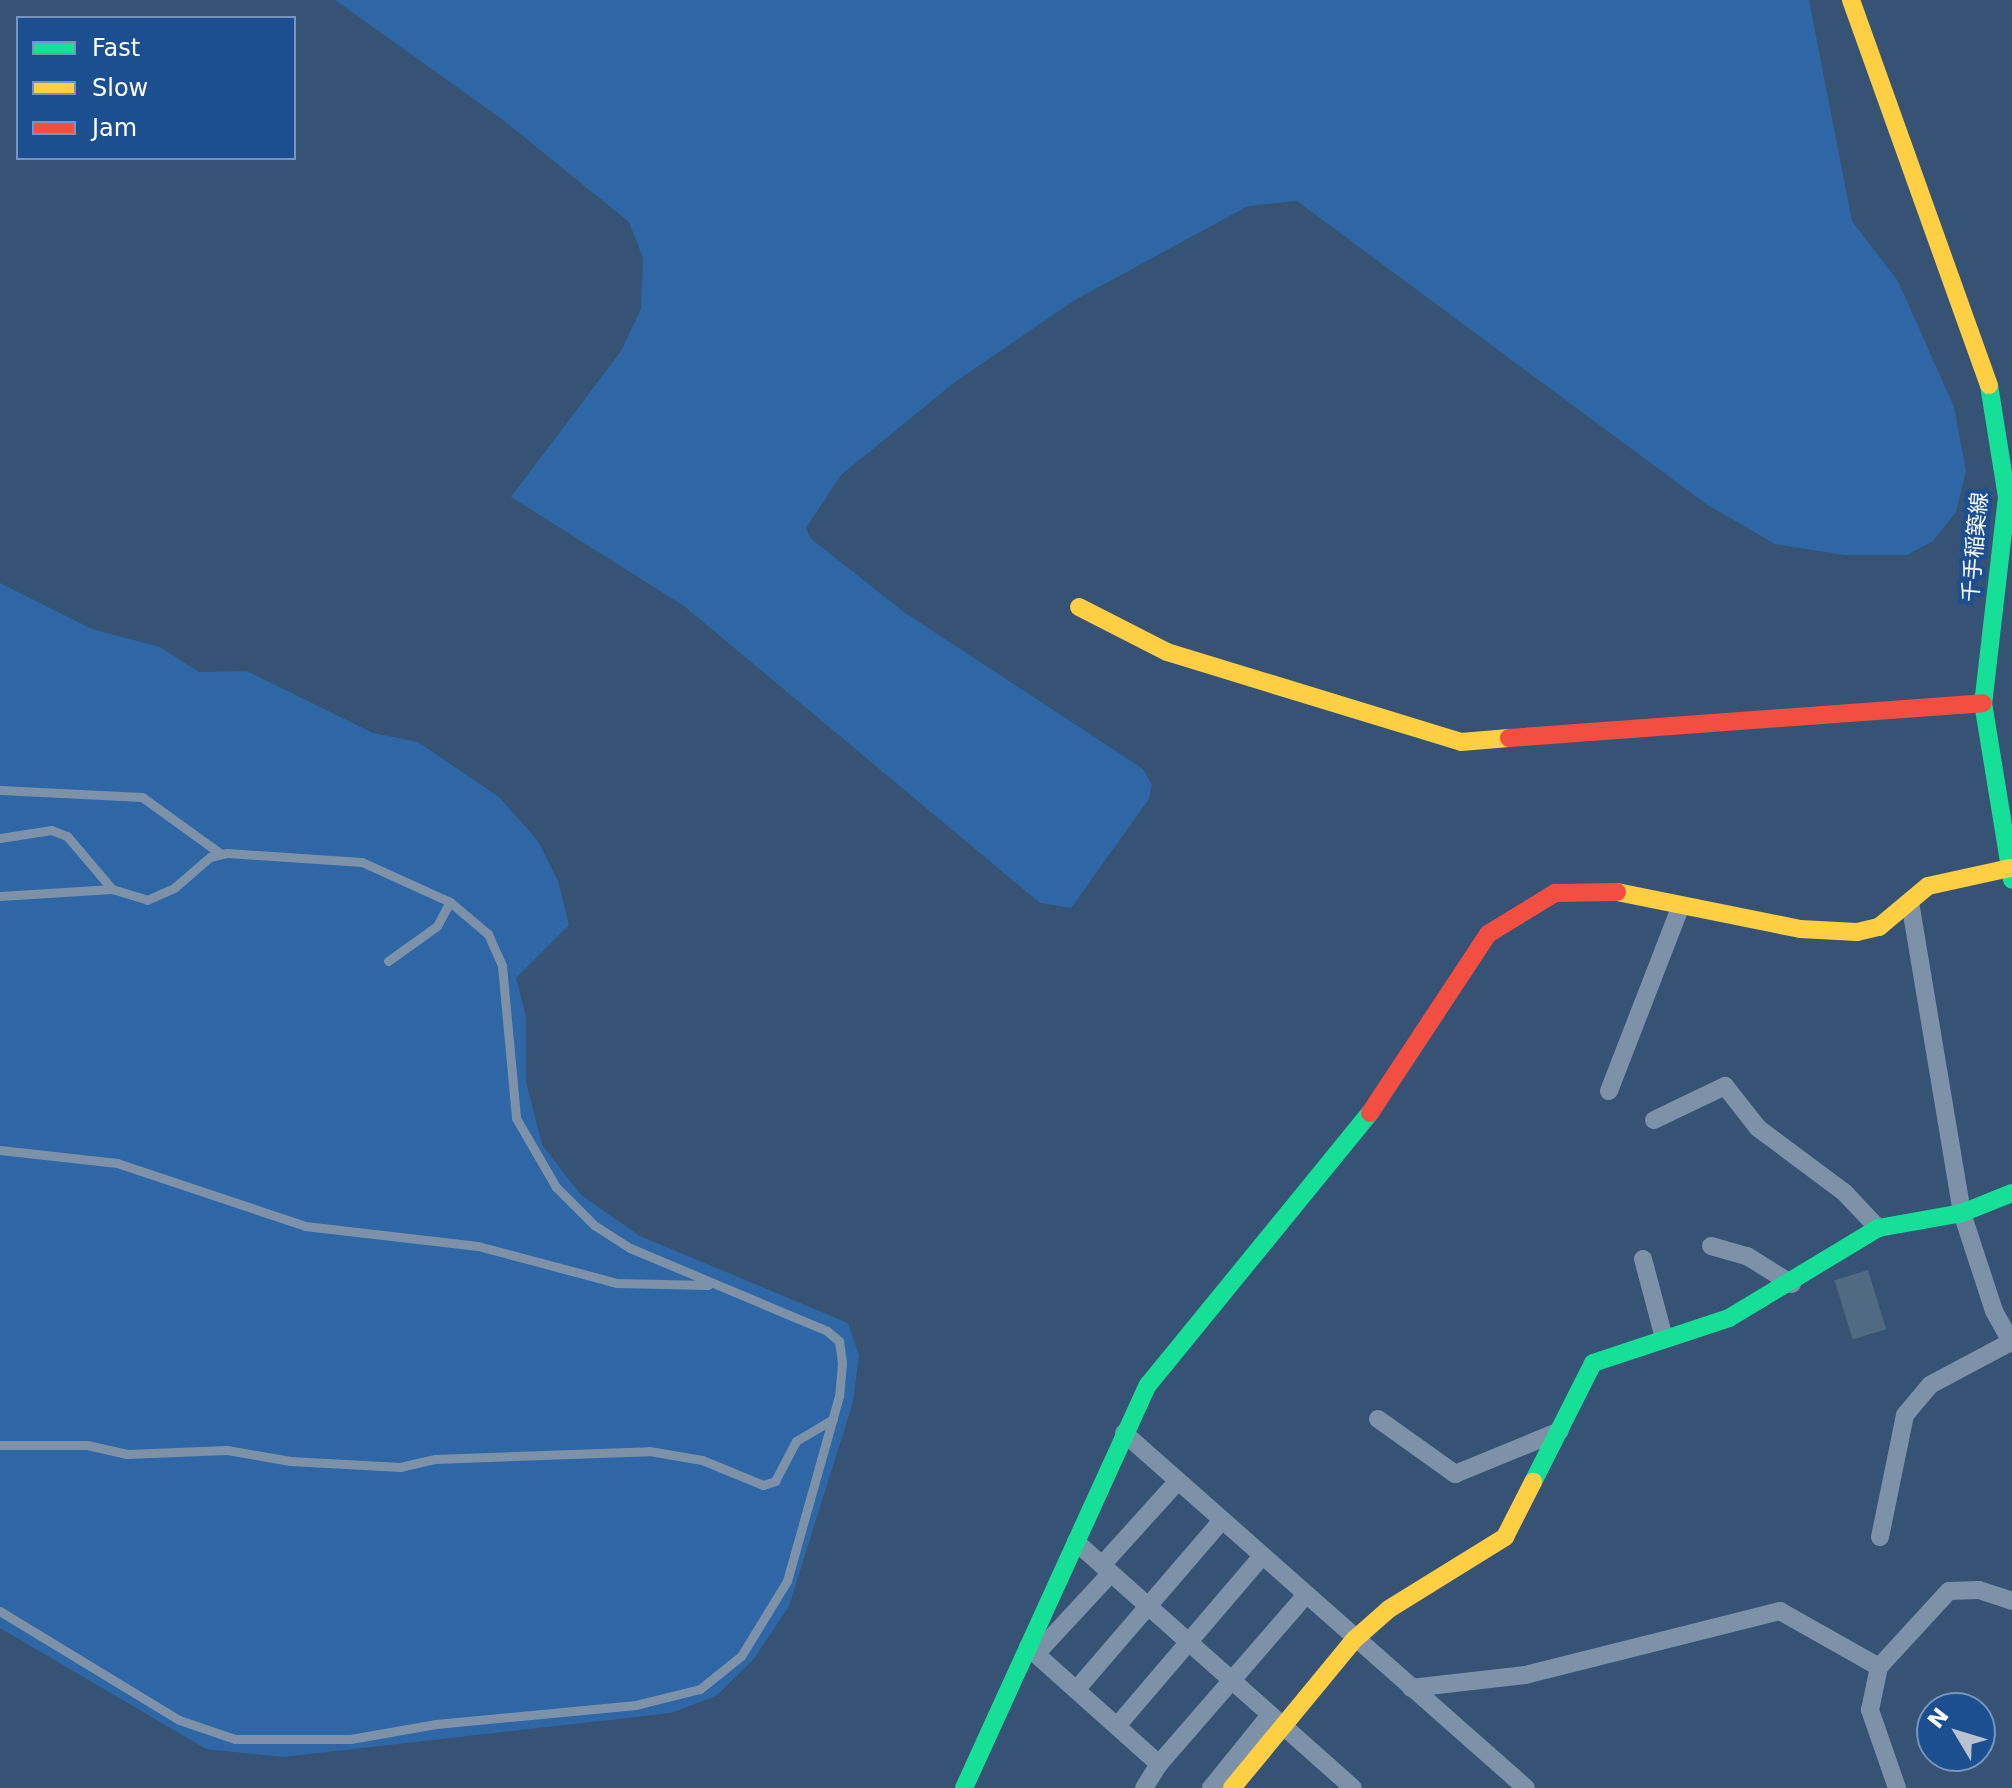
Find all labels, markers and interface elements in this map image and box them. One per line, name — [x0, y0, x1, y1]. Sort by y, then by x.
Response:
legend — [16, 16, 296, 160]
text: Fast — [92, 34, 140, 62]
text: Slow — [92, 74, 148, 102]
text: Jam — [92, 114, 137, 142]
street label: 千手稲築線 — [1957, 491, 1993, 603]
north arrow — [1916, 1692, 1996, 1772]
text: N — [1923, 1703, 1954, 1733]

